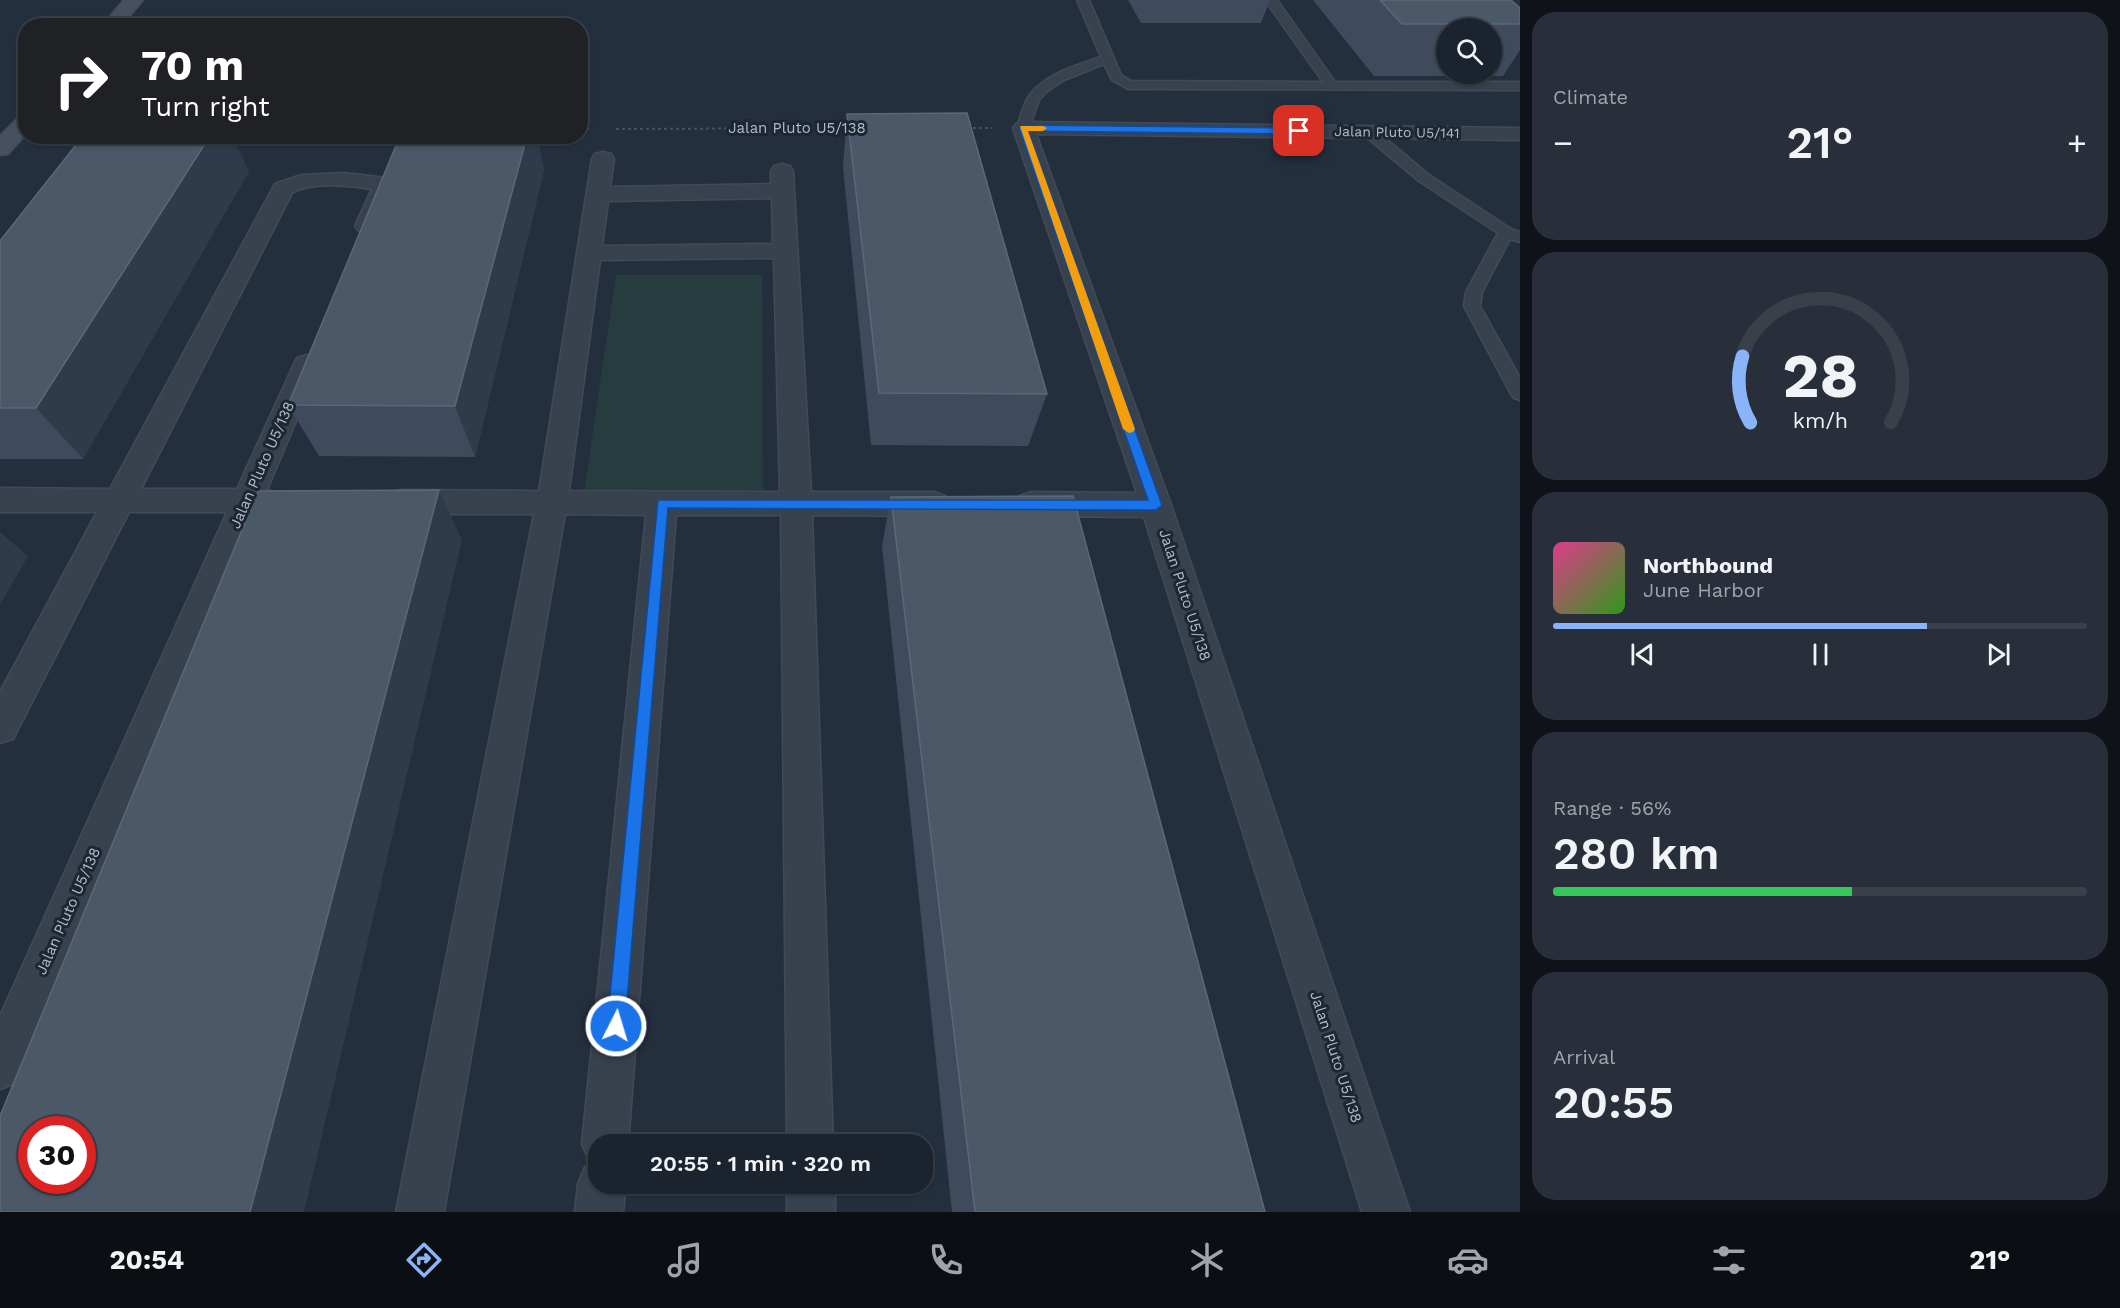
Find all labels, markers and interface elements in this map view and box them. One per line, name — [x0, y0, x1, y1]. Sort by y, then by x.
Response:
map controls — [1436, 18, 1502, 84]
button: search — [1436, 18, 1502, 84]
text: 70 m — [141, 41, 244, 90]
icon: right — [42, 42, 120, 120]
text: Climate — [1553, 85, 1628, 109]
text: Turn right — [141, 91, 270, 123]
pin — [1273, 105, 1324, 156]
icon: arrive — [1282, 114, 1315, 147]
text: 21° — [1786, 116, 1854, 169]
street label: Jalan Pluto U5/138 — [728, 119, 866, 137]
street label: Jalan Pluto U5/141 — [1334, 123, 1460, 141]
text: − — [1553, 123, 1573, 162]
text: + — [2067, 123, 2087, 162]
text: 28 — [1782, 339, 1858, 412]
street label: Jalan Pluto U5/138 — [226, 399, 298, 531]
text: km/h — [1792, 408, 1848, 433]
street label: Jalan Pluto U5/138 — [1155, 527, 1215, 663]
text: Northbound — [1643, 553, 1773, 578]
text: June Harbor — [1643, 578, 1764, 602]
icon: previous — [1626, 638, 1659, 671]
icon: pause — [1804, 638, 1837, 671]
icon: next — [1982, 638, 2015, 671]
text: Range · 56% — [1553, 796, 1671, 820]
text: 280 km — [1553, 827, 1720, 880]
street label: Jalan Pluto U5/138 — [32, 845, 104, 977]
street label: Jalan Pluto U5/138 — [1306, 989, 1366, 1125]
position arrow — [584, 994, 648, 1058]
text: Arrival — [1553, 1045, 1615, 1069]
text: 20:55 — [1553, 1076, 1674, 1129]
speed limit sign: 30 — [18, 1116, 96, 1194]
text: 20:55 · 1 min · 320 m — [650, 1151, 871, 1176]
icon: directions — [403, 1239, 445, 1281]
icon: music — [664, 1239, 706, 1281]
icon: phone — [925, 1239, 967, 1281]
icon: climate — [1186, 1239, 1228, 1281]
icon: car — [1447, 1239, 1489, 1281]
icon: filters — [1708, 1239, 1750, 1281]
text: 20:54 — [110, 1244, 184, 1276]
text: 21° — [1969, 1244, 2010, 1276]

